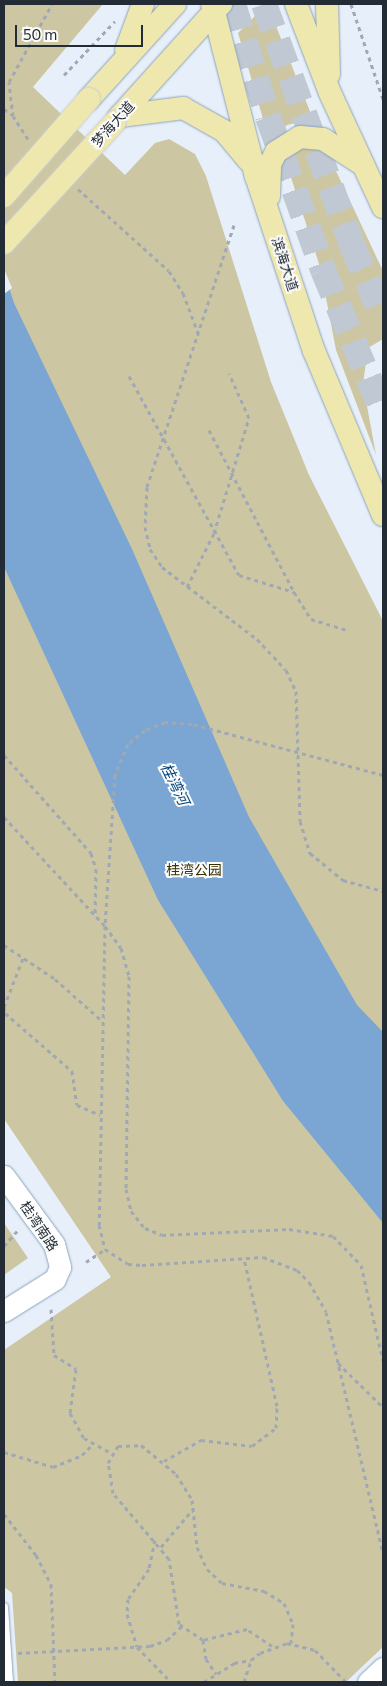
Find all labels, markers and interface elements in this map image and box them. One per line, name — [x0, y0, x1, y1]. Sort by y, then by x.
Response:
scale bar — [18, 15, 145, 47]
text: 50 m — [23, 25, 57, 43]
street label: 梦海大道 — [88, 98, 138, 150]
street label: 滨海大道 — [268, 235, 302, 293]
water label: 桂湾河 — [157, 760, 193, 808]
park label: 桂湾公园 — [166, 862, 222, 878]
street label: 桂湾南路 — [16, 1198, 62, 1254]

